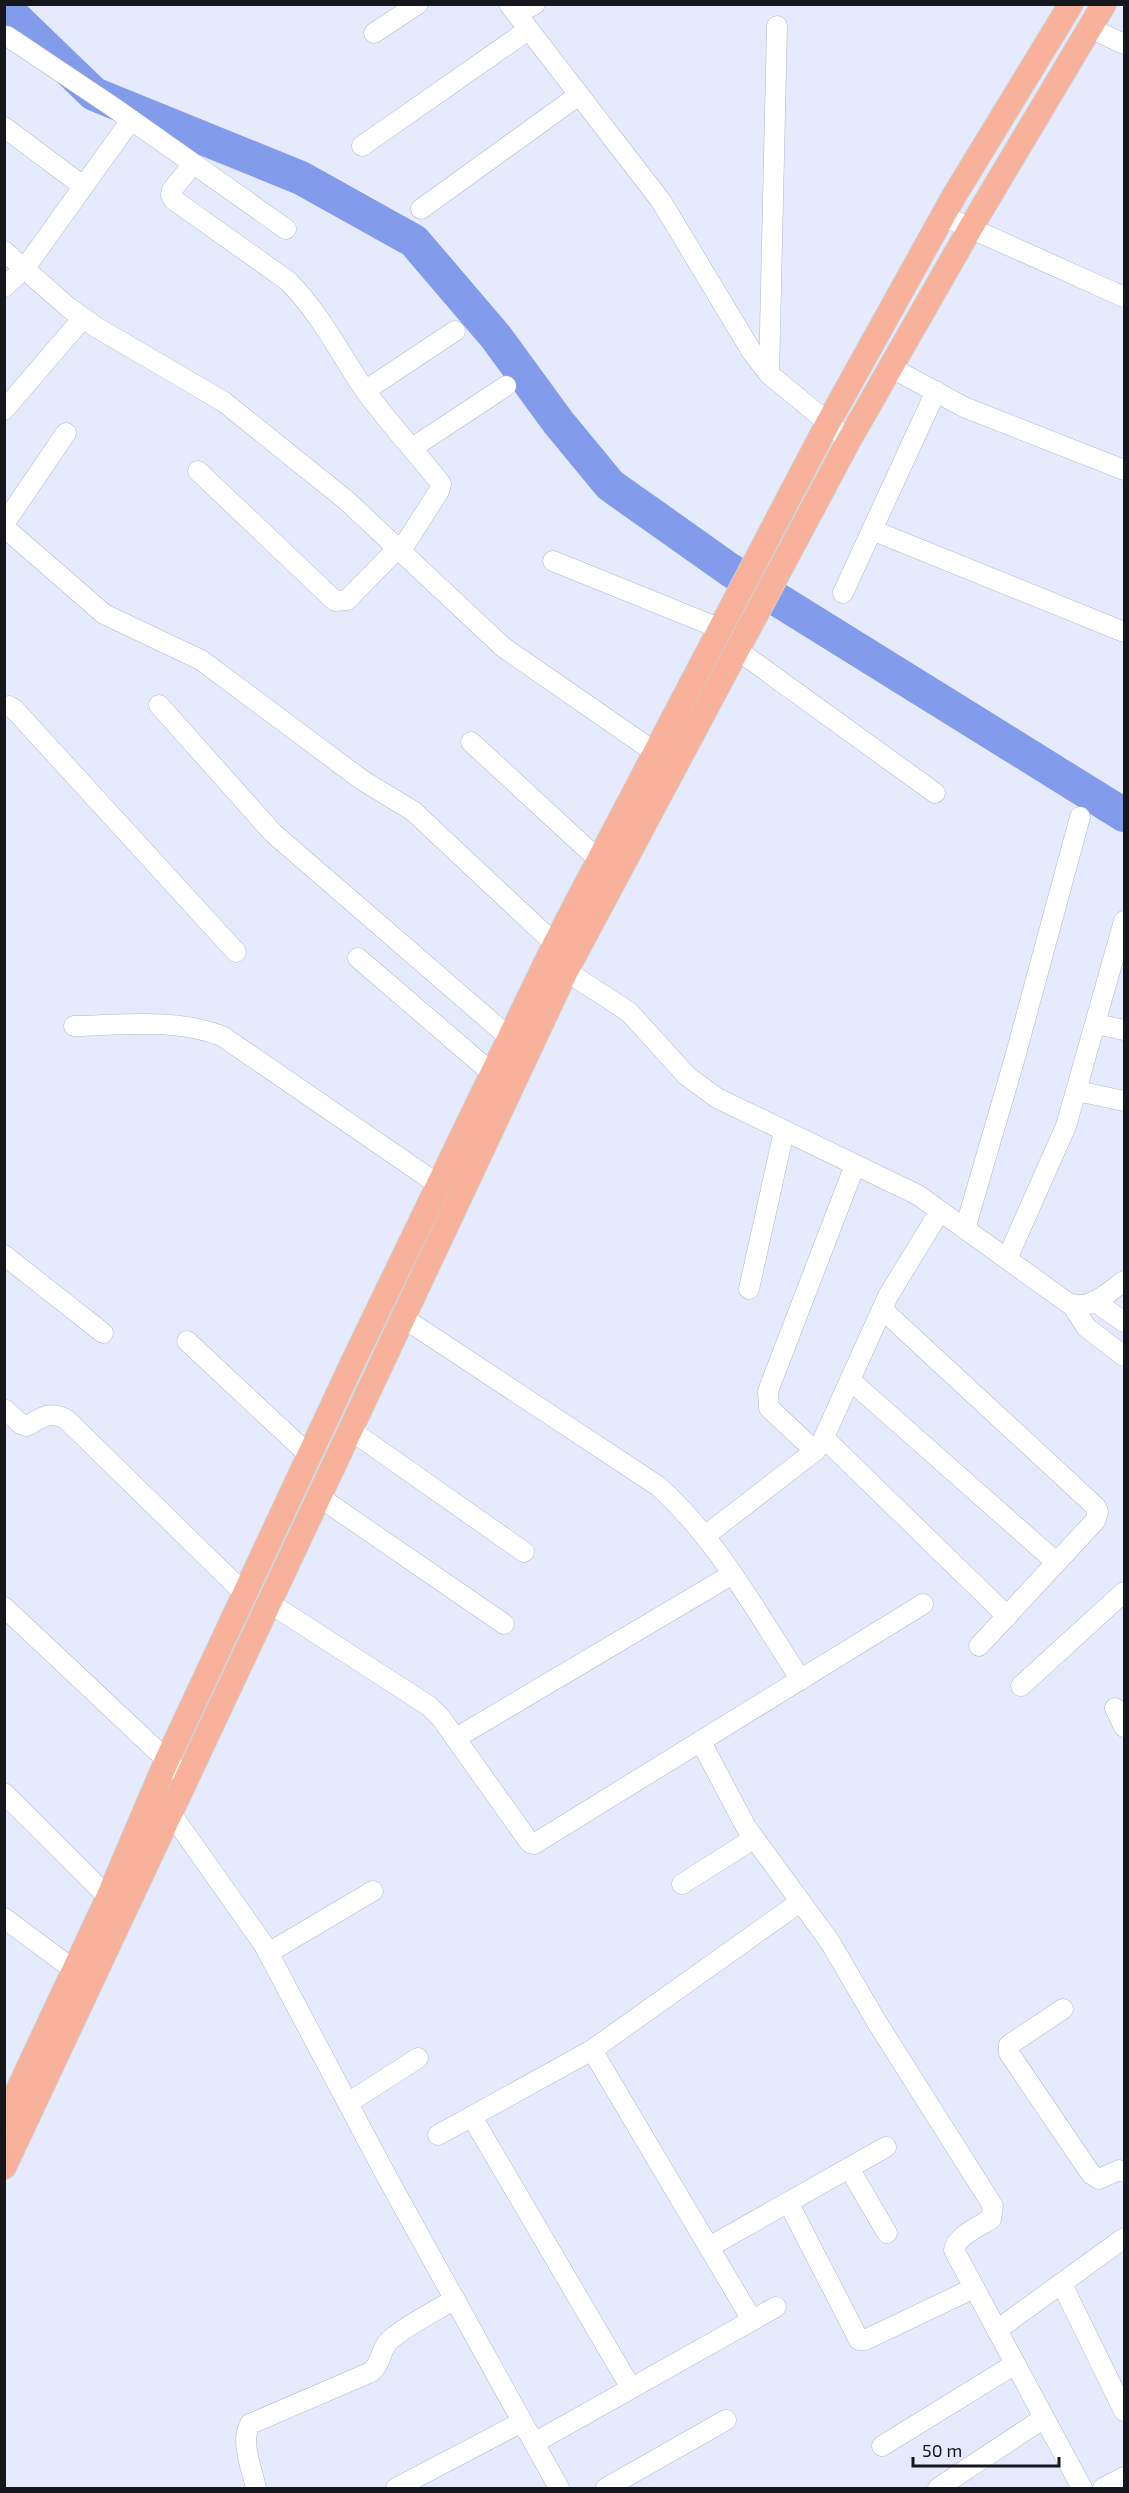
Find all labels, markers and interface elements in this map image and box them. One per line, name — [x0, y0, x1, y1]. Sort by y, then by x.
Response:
scale bar — [913, 2430, 1058, 2468]
text: 50 m — [922, 2439, 962, 2461]

